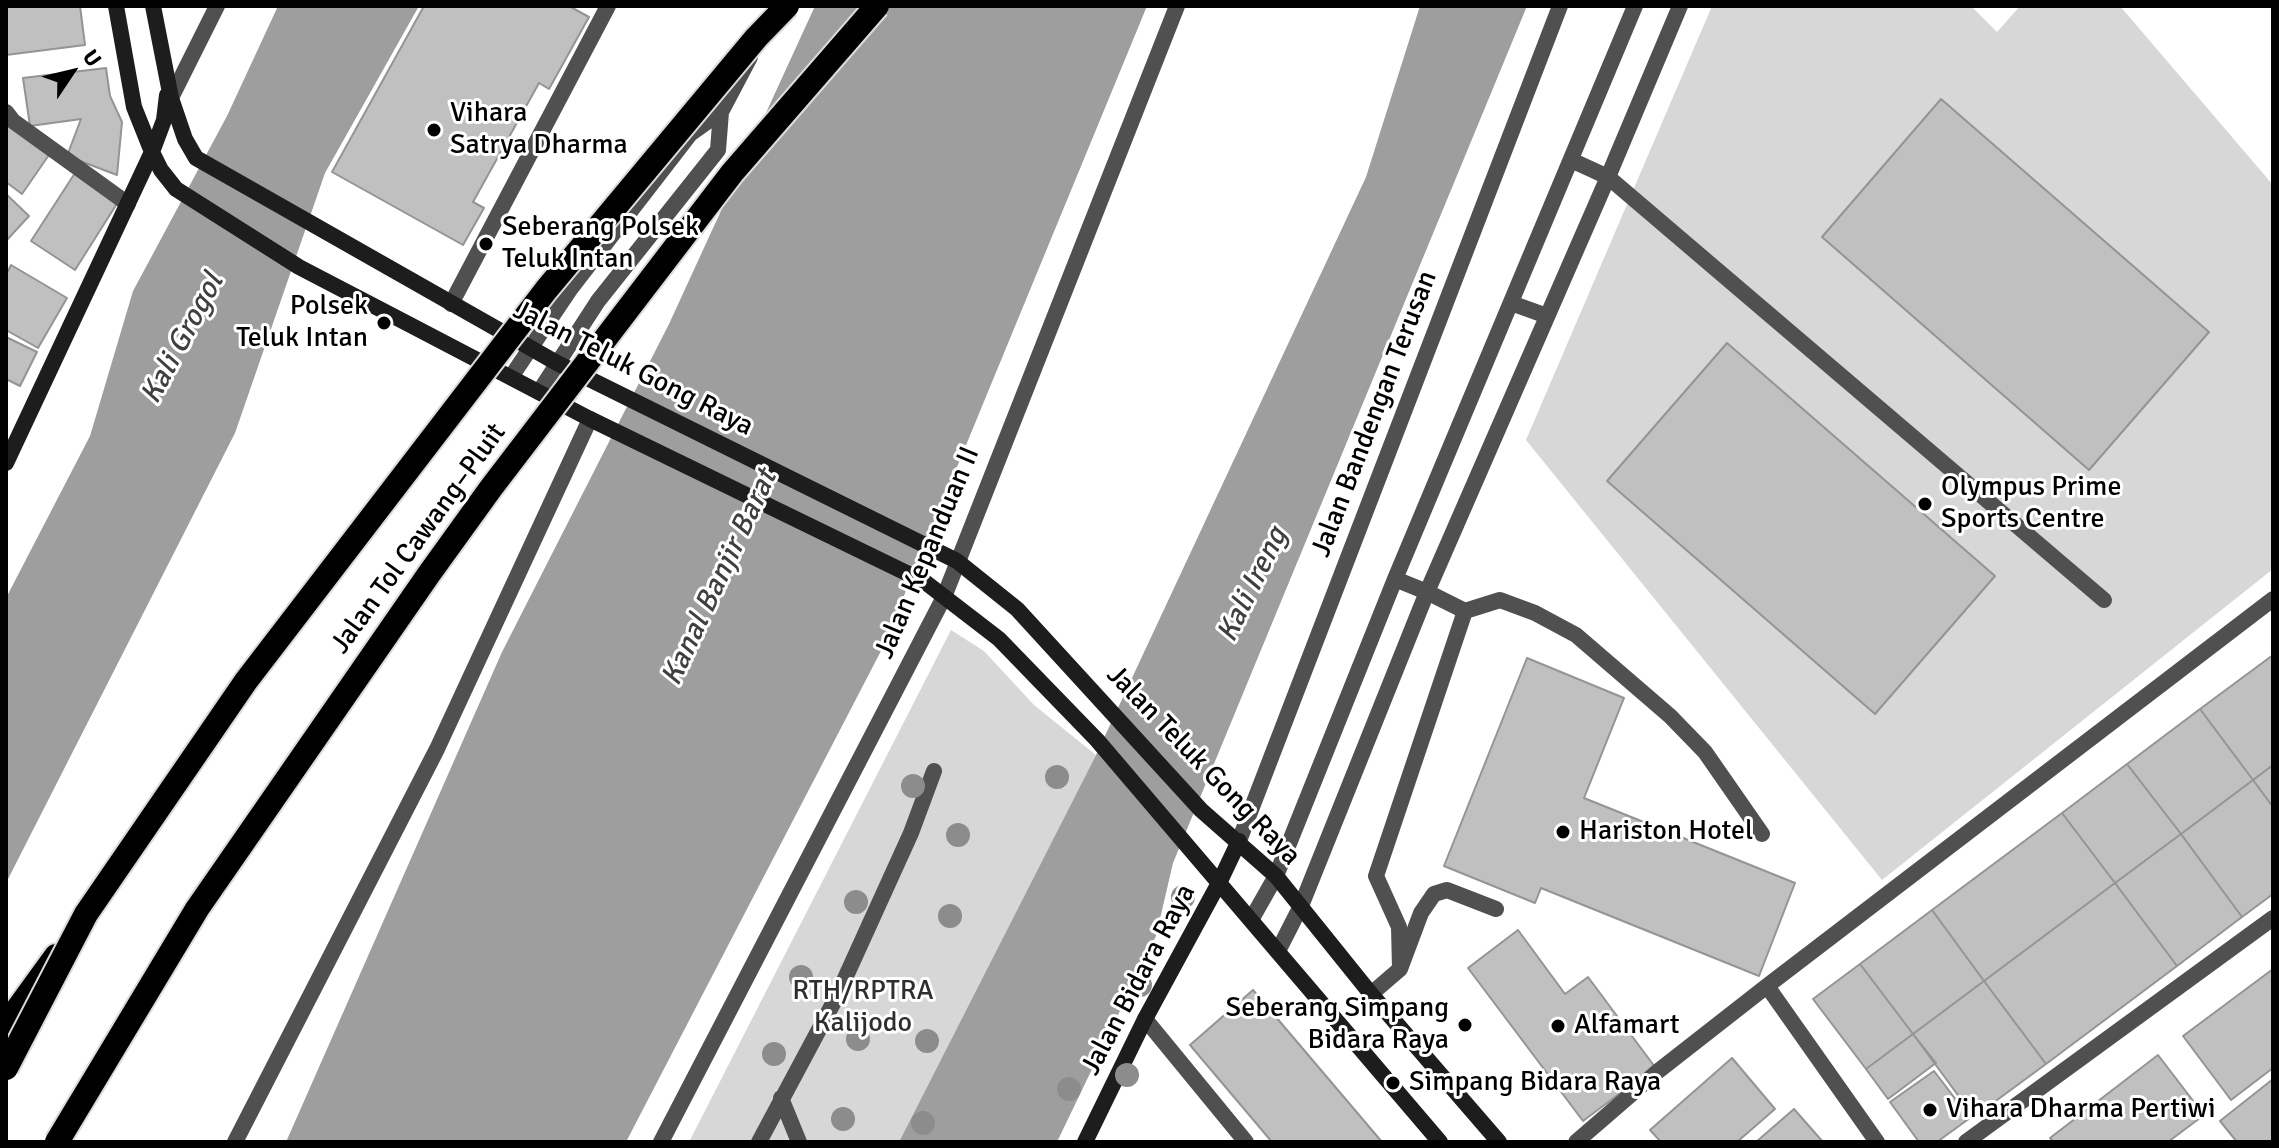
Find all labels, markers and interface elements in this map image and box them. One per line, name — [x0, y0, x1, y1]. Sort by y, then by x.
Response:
north arrow — [32, 32, 112, 112]
text: U — [77, 44, 107, 72]
place label: Vihara Satrya Dharma — [450, 97, 628, 163]
marker: Vihara Satrya Dharma — [425, 121, 443, 139]
place label: Seberang Polsek Teluk Intan — [502, 211, 699, 277]
marker: Seberang Polsek Teluk Intan — [477, 235, 495, 253]
street label: Jalan Bandengan Terusan — [1305, 266, 1445, 562]
water label: Kali Grogol — [134, 268, 232, 410]
place label: Polsek Teluk Intan — [236, 290, 368, 356]
street label: Jalan Teluk Gong Raya — [507, 294, 759, 444]
marker: Polsek Teluk Intan — [375, 314, 393, 332]
street label: Jalan Tol Cawang–Pluit — [324, 417, 514, 661]
street label: Jalan Kepanduan II — [868, 442, 988, 664]
water label: Kanal Banjir Barat — [654, 465, 786, 691]
place label: Olympus Prime Sports Centre — [1941, 471, 2121, 537]
marker: Olympus Prime Sports Centre — [1916, 495, 1934, 513]
water label: Kali Ireng — [1210, 522, 1296, 648]
street label: Jalan Teluk Gong Raya — [1099, 659, 1307, 873]
place label: Hariston Hotel — [1579, 815, 1753, 849]
marker: Hariston Hotel — [1554, 823, 1572, 841]
street label: Jalan Bidara Raya — [1075, 879, 1203, 1081]
park label: RTH/RPTRA Kalijodo — [792, 975, 934, 1041]
place label: Seberang Simpang Bidara Raya — [1226, 992, 1449, 1058]
place label: Alfamart — [1574, 1009, 1680, 1043]
marker: Seberang Simpang Bidara Raya — [1456, 1016, 1474, 1034]
marker: Alfamart — [1549, 1017, 1567, 1035]
place label: Simpang Bidara Raya — [1409, 1066, 1661, 1100]
marker: Simpang Bidara Raya — [1384, 1074, 1402, 1092]
place label: Vihara Dharma Pertiwi — [1946, 1093, 2216, 1127]
marker: Vihara Dharma Pertiwi — [1921, 1101, 1939, 1119]

